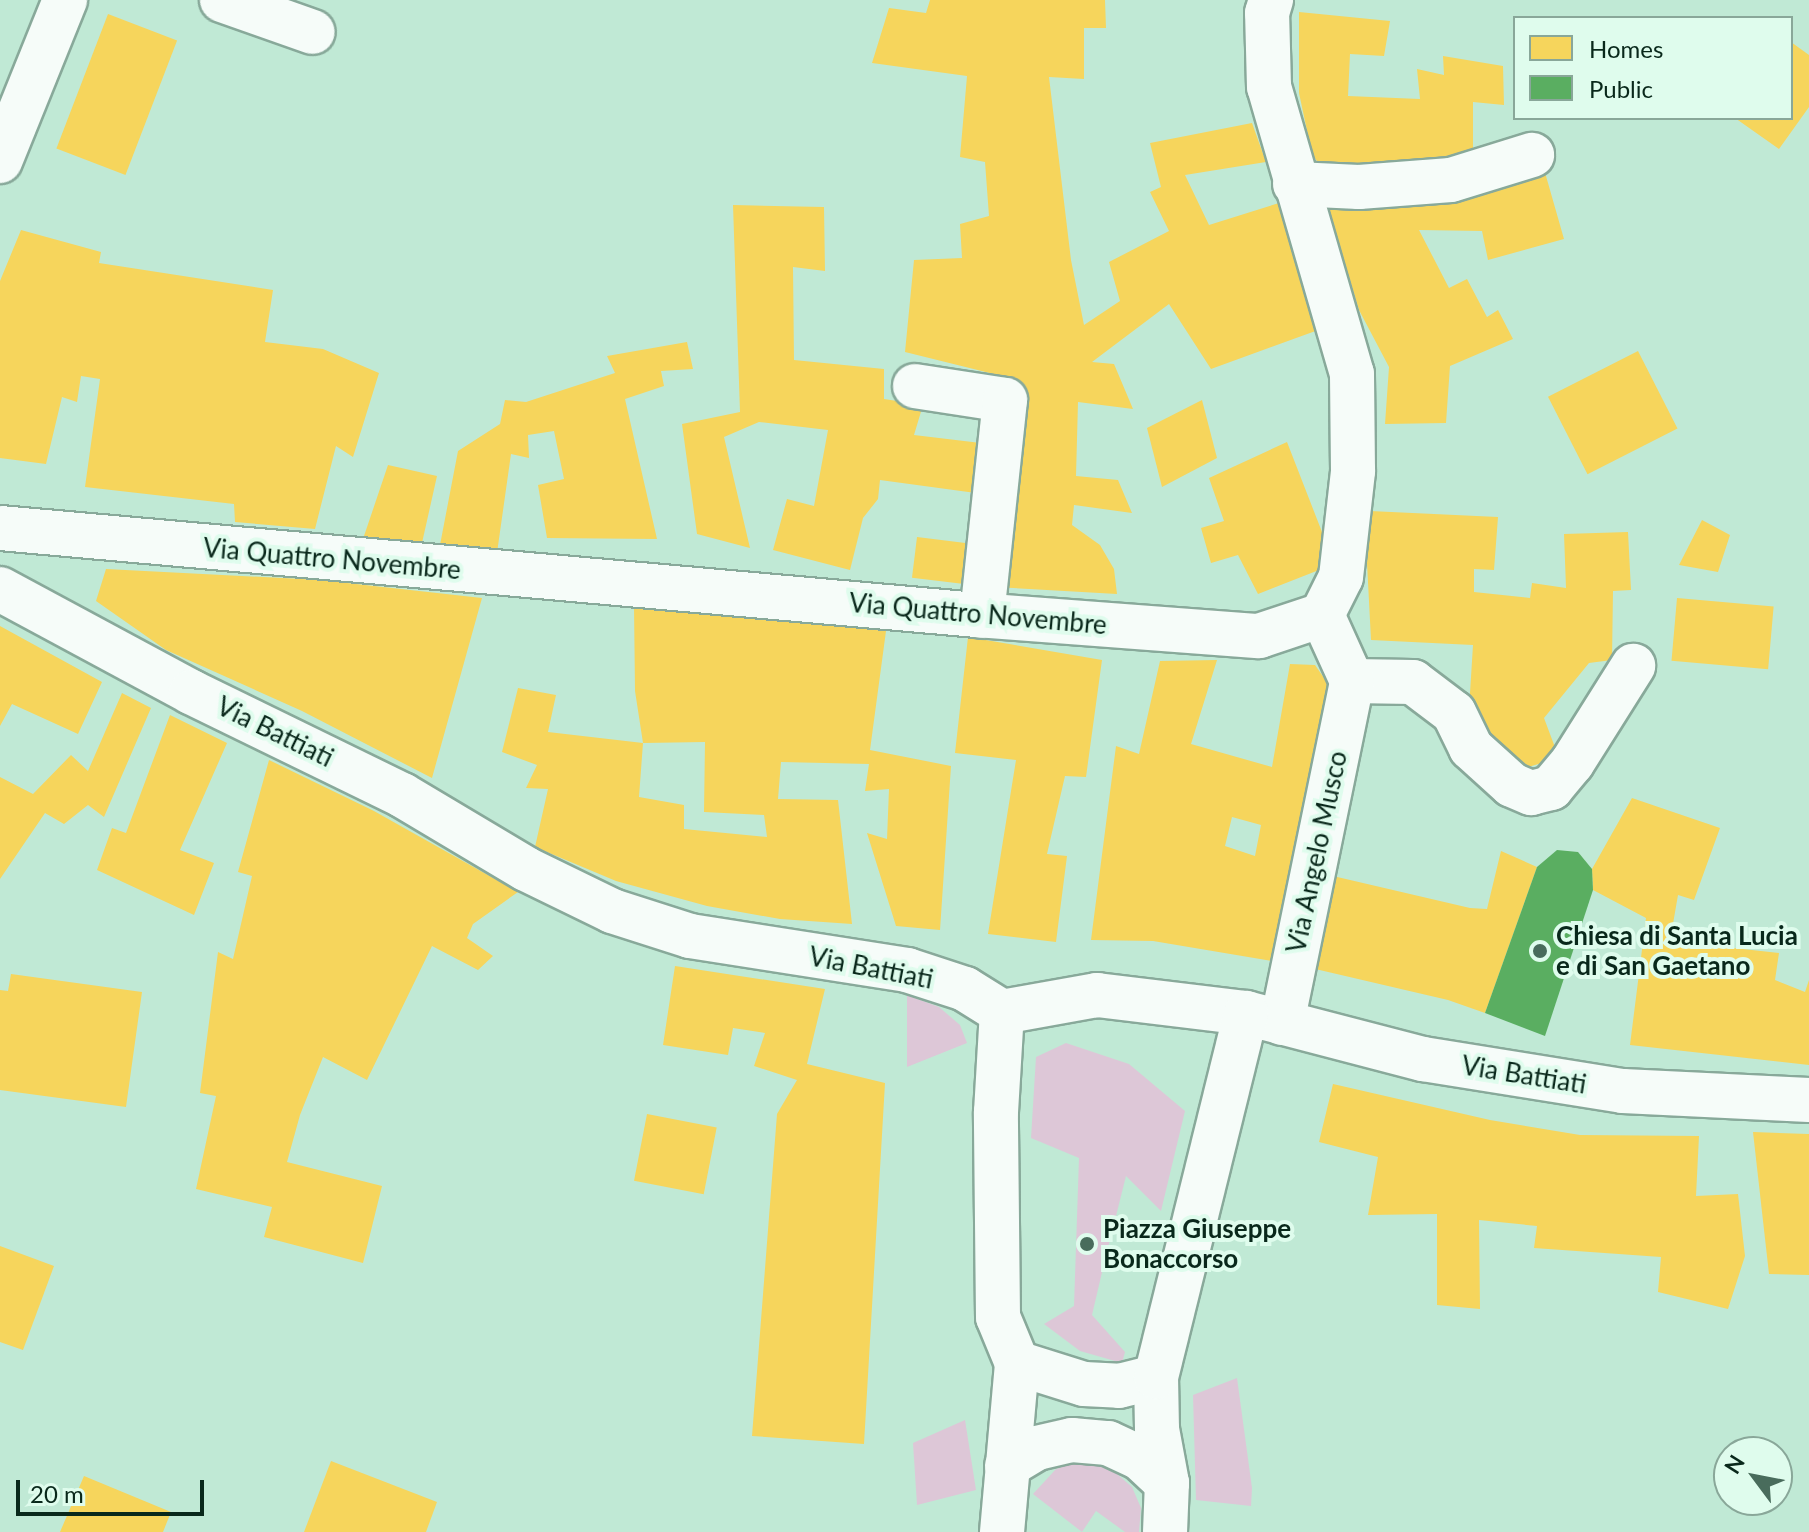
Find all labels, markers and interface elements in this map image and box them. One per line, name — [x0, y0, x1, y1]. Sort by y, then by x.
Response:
legend — [1513, 16, 1793, 120]
text: Homes — [1589, 34, 1663, 63]
text: Public — [1589, 74, 1653, 103]
street label: Via Quattro Novembre — [202, 532, 462, 586]
street label: Via Quattro Novembre — [848, 587, 1108, 641]
street label: Via Battiati — [212, 690, 338, 774]
street label: Via Angelo Musco — [1280, 748, 1354, 956]
place label: Chiesa di Santa Lucia e di San Gaetano — [1556, 920, 1798, 982]
street label: Via Battiati — [806, 941, 936, 995]
marker: Chiesa di Santa Lucia e di San Gaetano — [1531, 942, 1549, 960]
street label: Via Battiati — [1459, 1050, 1589, 1100]
place label: Piazza Giuseppe Bonaccorso — [1103, 1213, 1291, 1274]
marker: Piazza Giuseppe Bonaccorso — [1078, 1235, 1096, 1253]
north arrow — [1713, 1436, 1793, 1516]
text: N — [1718, 1450, 1750, 1478]
scale bar — [20, 1464, 208, 1514]
text: 20 m — [30, 1479, 84, 1508]

